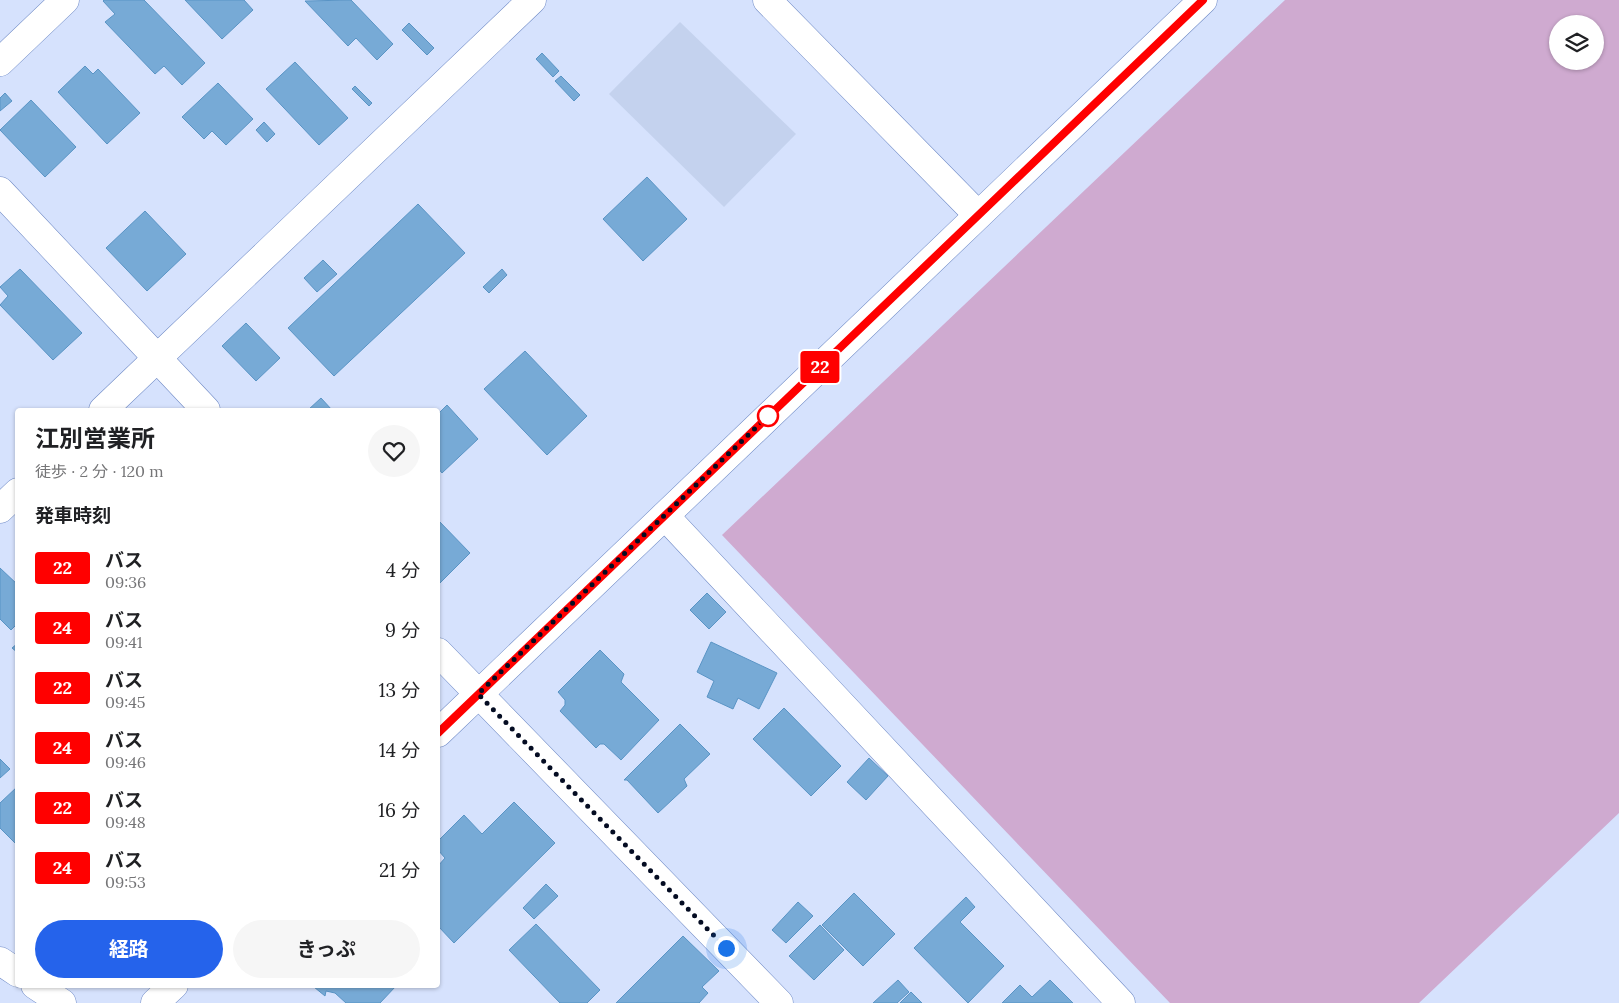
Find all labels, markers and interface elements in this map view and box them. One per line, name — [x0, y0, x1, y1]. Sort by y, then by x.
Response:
map controls — [1549, 15, 1604, 70]
button: layers — [1549, 15, 1604, 70]
line badge: 22 — [798, 351, 842, 383]
text: 22 — [810, 355, 830, 378]
unlabelled marker — [757, 405, 779, 427]
text: 江別営業所 — [35, 423, 155, 454]
button: heart — [368, 425, 420, 477]
text: 徒歩 · 2 分 · 120 m — [35, 461, 164, 481]
text: 発車時刻 — [35, 503, 111, 527]
text: バス — [105, 548, 143, 572]
text: 22 — [53, 556, 72, 579]
text: 4 分 — [386, 558, 420, 582]
text: 09:36 — [105, 572, 146, 592]
text: バス — [105, 608, 143, 632]
text: 24 — [53, 616, 72, 639]
text: 9 分 — [385, 618, 420, 642]
text: 09:41 — [105, 632, 143, 652]
text: バス — [105, 668, 143, 692]
text: 22 — [53, 676, 72, 699]
text: 13 分 — [379, 678, 420, 702]
text: 09:45 — [105, 692, 146, 712]
text: バス — [105, 728, 143, 752]
text: 24 — [53, 736, 72, 759]
text: 14 分 — [379, 738, 420, 762]
text: 09:46 — [105, 752, 146, 772]
text: バス — [105, 788, 143, 812]
text: 22 — [53, 796, 72, 819]
text: 16 分 — [378, 798, 420, 822]
text: 09:48 — [105, 812, 146, 832]
text: バス — [105, 848, 143, 872]
text: 24 — [53, 856, 72, 879]
text: 21 分 — [379, 858, 420, 882]
text: 09:53 — [105, 872, 146, 892]
button: 経路 — [35, 920, 223, 978]
button: きっぷ — [233, 920, 420, 978]
your location — [714, 936, 739, 961]

